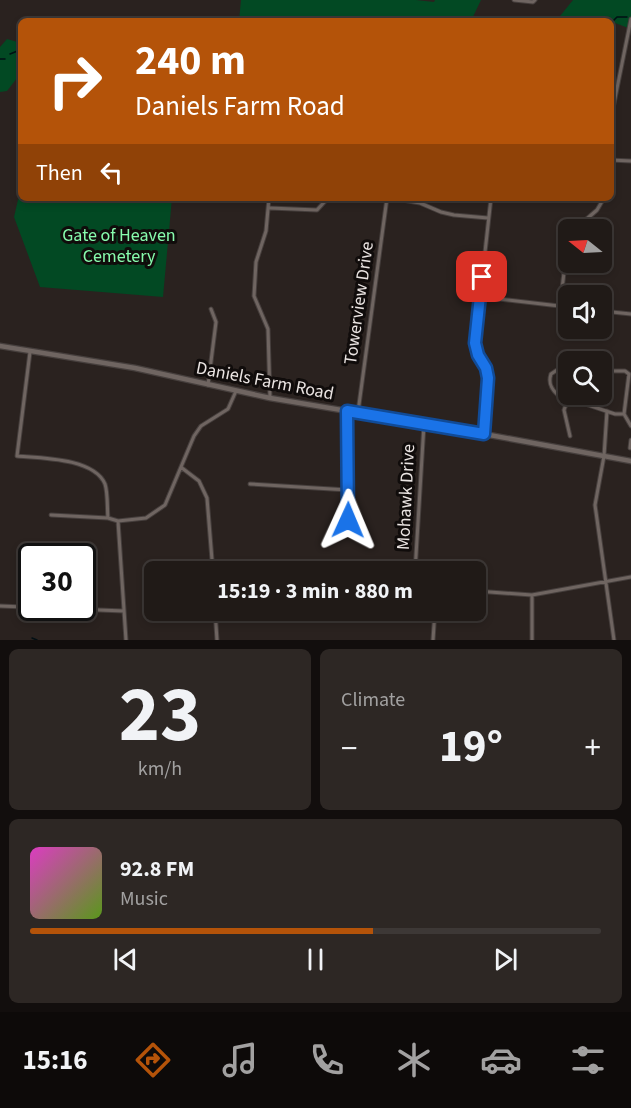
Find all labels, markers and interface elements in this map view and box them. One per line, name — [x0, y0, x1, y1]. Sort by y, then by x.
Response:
text: 240 m — [135, 31, 246, 91]
icon: right — [36, 42, 114, 120]
text: Daniels Farm Road — [135, 87, 345, 126]
icon: left — [95, 156, 128, 189]
text: Then — [36, 157, 83, 189]
north arrow — [558, 219, 612, 273]
map controls — [558, 219, 612, 405]
park label: Gate of Heaven Cemetery — [62, 223, 176, 269]
street label: Towerview Drive — [338, 240, 380, 366]
pin — [456, 251, 507, 302]
icon: arrive — [465, 260, 498, 293]
button: sound — [558, 285, 612, 339]
button: search — [558, 351, 612, 405]
street label: Daniels Farm Road — [194, 355, 336, 407]
street label: Mohawk Drive — [391, 443, 421, 551]
position arrow — [316, 488, 380, 552]
speed limit sign: 30 — [18, 543, 96, 621]
text: 15:19 · 3 min · 880 m — [217, 575, 413, 607]
text: 23 — [119, 660, 201, 771]
text: Climate — [341, 686, 405, 714]
text: 19° — [439, 715, 503, 779]
text: − — [341, 725, 357, 772]
text: + — [585, 725, 601, 772]
text: km/h — [138, 755, 182, 783]
text: 92.8 FM — [120, 853, 194, 885]
text: Music — [120, 885, 168, 913]
icon: previous — [109, 943, 142, 976]
icon: pause — [299, 943, 332, 976]
icon: next — [489, 943, 522, 976]
icon: directions — [132, 1039, 174, 1081]
icon: music — [219, 1039, 261, 1081]
icon: phone — [306, 1039, 348, 1081]
icon: climate — [393, 1039, 435, 1081]
icon: car — [480, 1039, 522, 1081]
icon: filters — [567, 1039, 609, 1081]
text: 15:16 — [22, 1041, 88, 1080]

